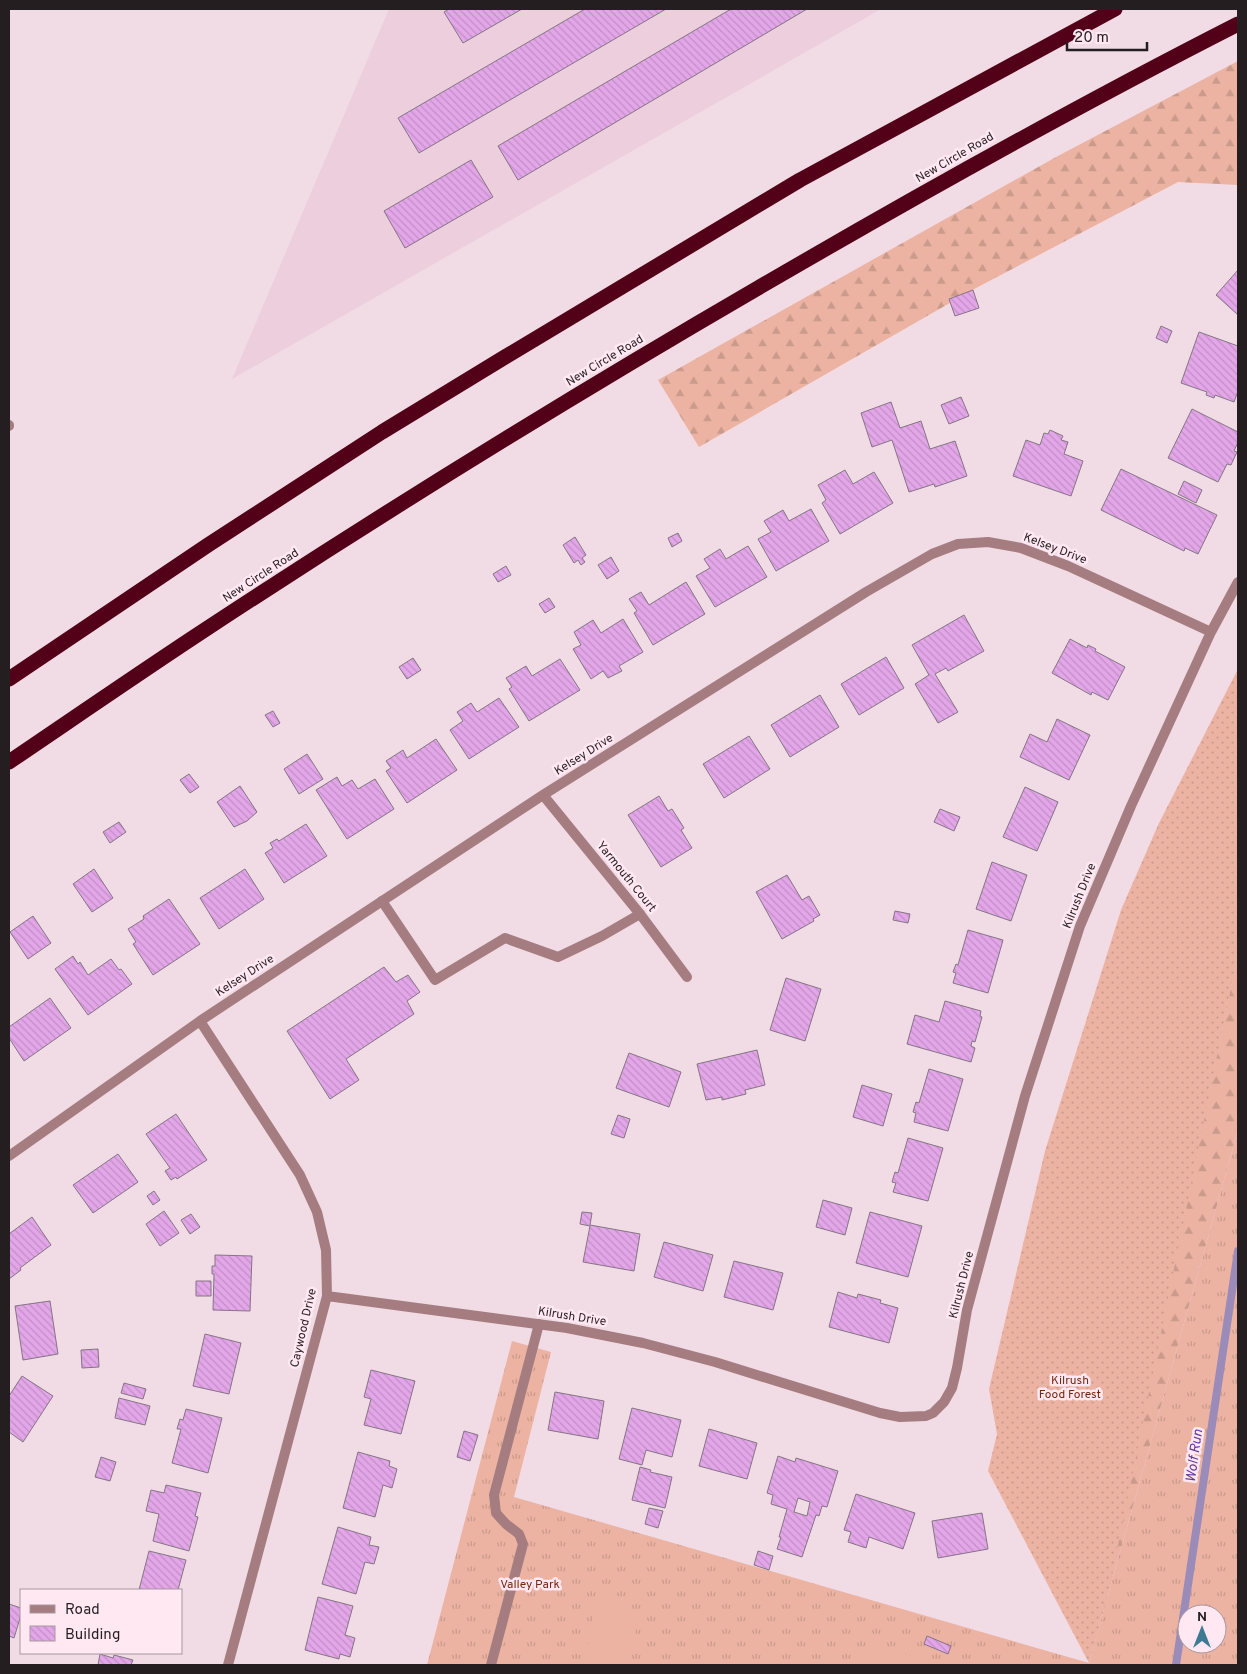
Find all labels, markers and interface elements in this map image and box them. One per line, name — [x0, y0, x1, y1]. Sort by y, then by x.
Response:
scale bar — [1067, 20, 1147, 52]
text: 20 m — [1074, 29, 1109, 48]
street label: New Circle Road — [913, 129, 997, 187]
street label: New Circle Road — [563, 332, 647, 390]
street label: Kelsey Drive — [1021, 530, 1089, 568]
street label: New Circle Road — [220, 545, 302, 607]
street label: Kelsey Drive — [552, 731, 616, 779]
street label: Yarmouth Court — [593, 838, 659, 916]
street label: Kilrush Drive — [1060, 861, 1100, 931]
street label: Kelsey Drive — [213, 951, 277, 1001]
street label: Kilrush Drive — [946, 1250, 978, 1320]
street label: Caywood Drive — [287, 1287, 321, 1369]
street label: Kilrush Drive — [537, 1304, 607, 1330]
park label: Kilrush Food Forest — [1039, 1373, 1101, 1403]
water label: Wolf Run — [1183, 1428, 1207, 1484]
park label: Valley Park — [500, 1577, 560, 1593]
legend — [20, 1589, 182, 1654]
text: Road — [65, 1601, 100, 1620]
north arrow — [1177, 1604, 1227, 1654]
text: N — [1197, 1609, 1207, 1626]
text: Building — [65, 1626, 120, 1645]

